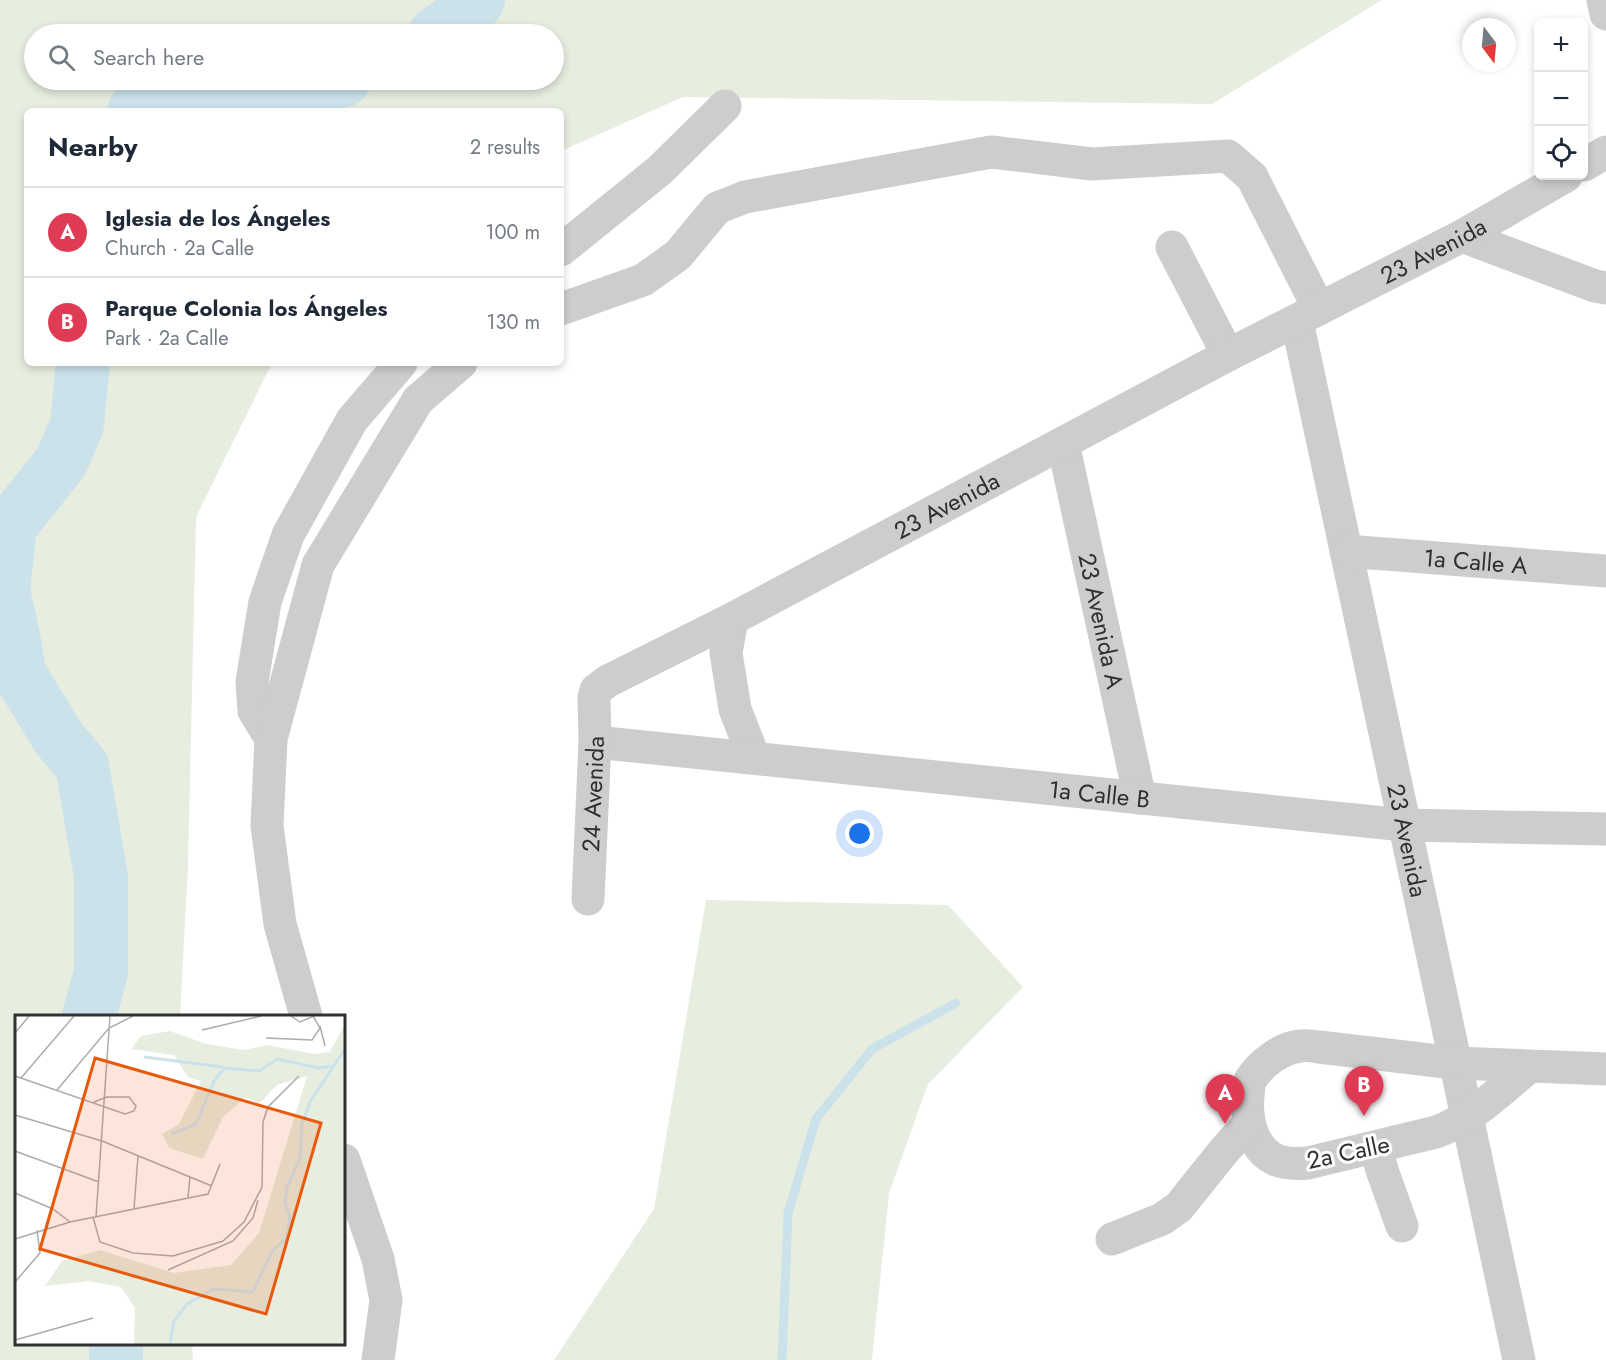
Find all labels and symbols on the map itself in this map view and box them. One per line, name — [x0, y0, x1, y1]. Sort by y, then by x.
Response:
north arrow — [1462, 18, 1516, 72]
street label: 23 Avenida — [1374, 208, 1493, 292]
street label: 23 Avenida — [887, 462, 1006, 547]
street label: 1a Calle A — [1422, 540, 1529, 582]
street label: 23 Avenida A — [1070, 550, 1133, 692]
street label: 24 Avenida — [573, 736, 613, 853]
street label: 1a Calle B — [1047, 771, 1152, 816]
street label: 23 Avenida — [1379, 780, 1437, 900]
your location — [845, 819, 874, 848]
inset map — [15, 1015, 345, 1345]
pin: B — [1344, 1066, 1384, 1116]
pin: A — [1206, 1074, 1244, 1124]
street label: 2a Calle — [1303, 1126, 1393, 1178]

